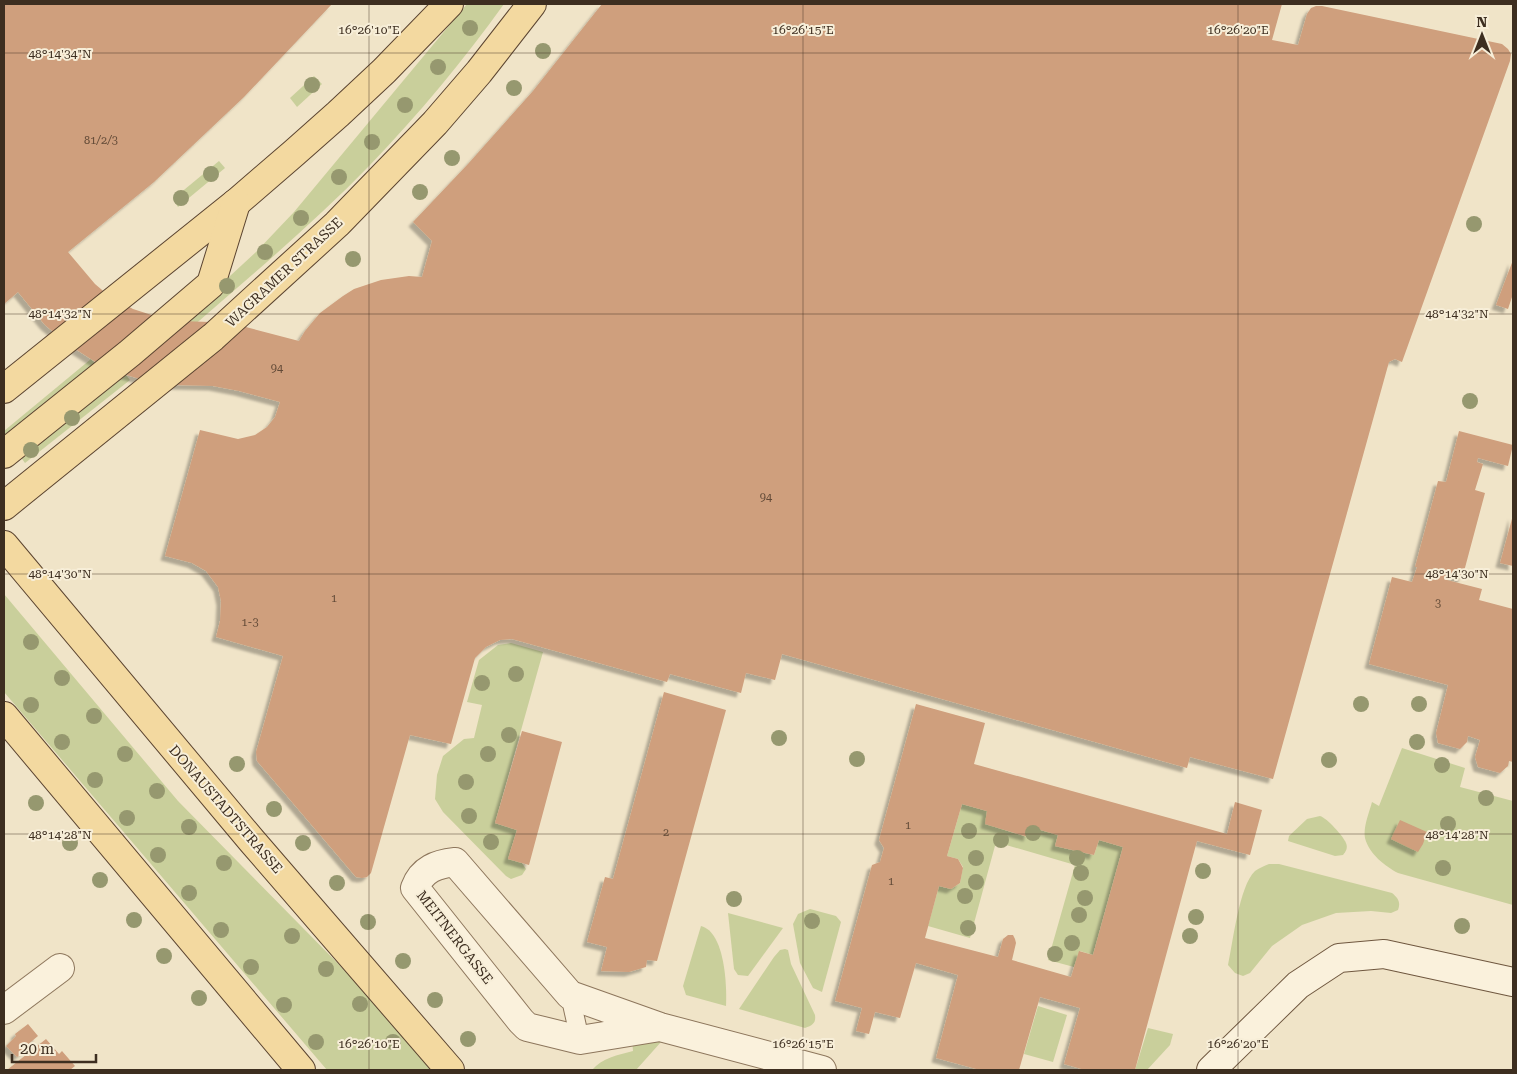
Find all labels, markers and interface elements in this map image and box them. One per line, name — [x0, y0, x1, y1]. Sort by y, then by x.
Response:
north arrow — [1457, 10, 1507, 60]
text: N — [1477, 14, 1488, 30]
text: 16°26'10"E — [338, 23, 400, 37]
text: 16°26'15"E — [772, 23, 834, 37]
text: 16°26'20"E — [1207, 23, 1269, 37]
text: 48°14'34"N — [28, 47, 92, 61]
house number: 81/2/3 — [84, 134, 118, 147]
street label: WAGRAMER STRASSE — [222, 214, 346, 330]
text: 48°14'32"N — [28, 307, 92, 321]
text: 48°14'32"N — [1425, 307, 1489, 321]
house number: 94 — [271, 362, 284, 375]
house number: 94 — [760, 491, 773, 504]
text: 48°14'30"N — [28, 567, 92, 581]
text: 48°14'30"N — [1425, 567, 1489, 581]
house number: 1 — [331, 592, 337, 605]
house number: 3 — [1435, 597, 1441, 610]
house number: 1-3 — [241, 616, 259, 629]
street label: DONAUSTADTSTRASSE — [166, 742, 286, 876]
house number: 1 — [905, 819, 911, 832]
house number: 2 — [663, 826, 669, 839]
text: 48°14'28"N — [28, 828, 92, 842]
text: 48°14'28"N — [1425, 828, 1489, 842]
house number: 1 — [888, 875, 894, 888]
street label: MEITNERGASSE — [414, 887, 496, 987]
scale bar — [12, 1032, 96, 1064]
text: 16°26'10"E — [338, 1037, 400, 1051]
text: 16°26'15"E — [772, 1037, 834, 1051]
text: 16°26'20"E — [1207, 1037, 1269, 1051]
text: 20 m — [20, 1040, 55, 1058]

